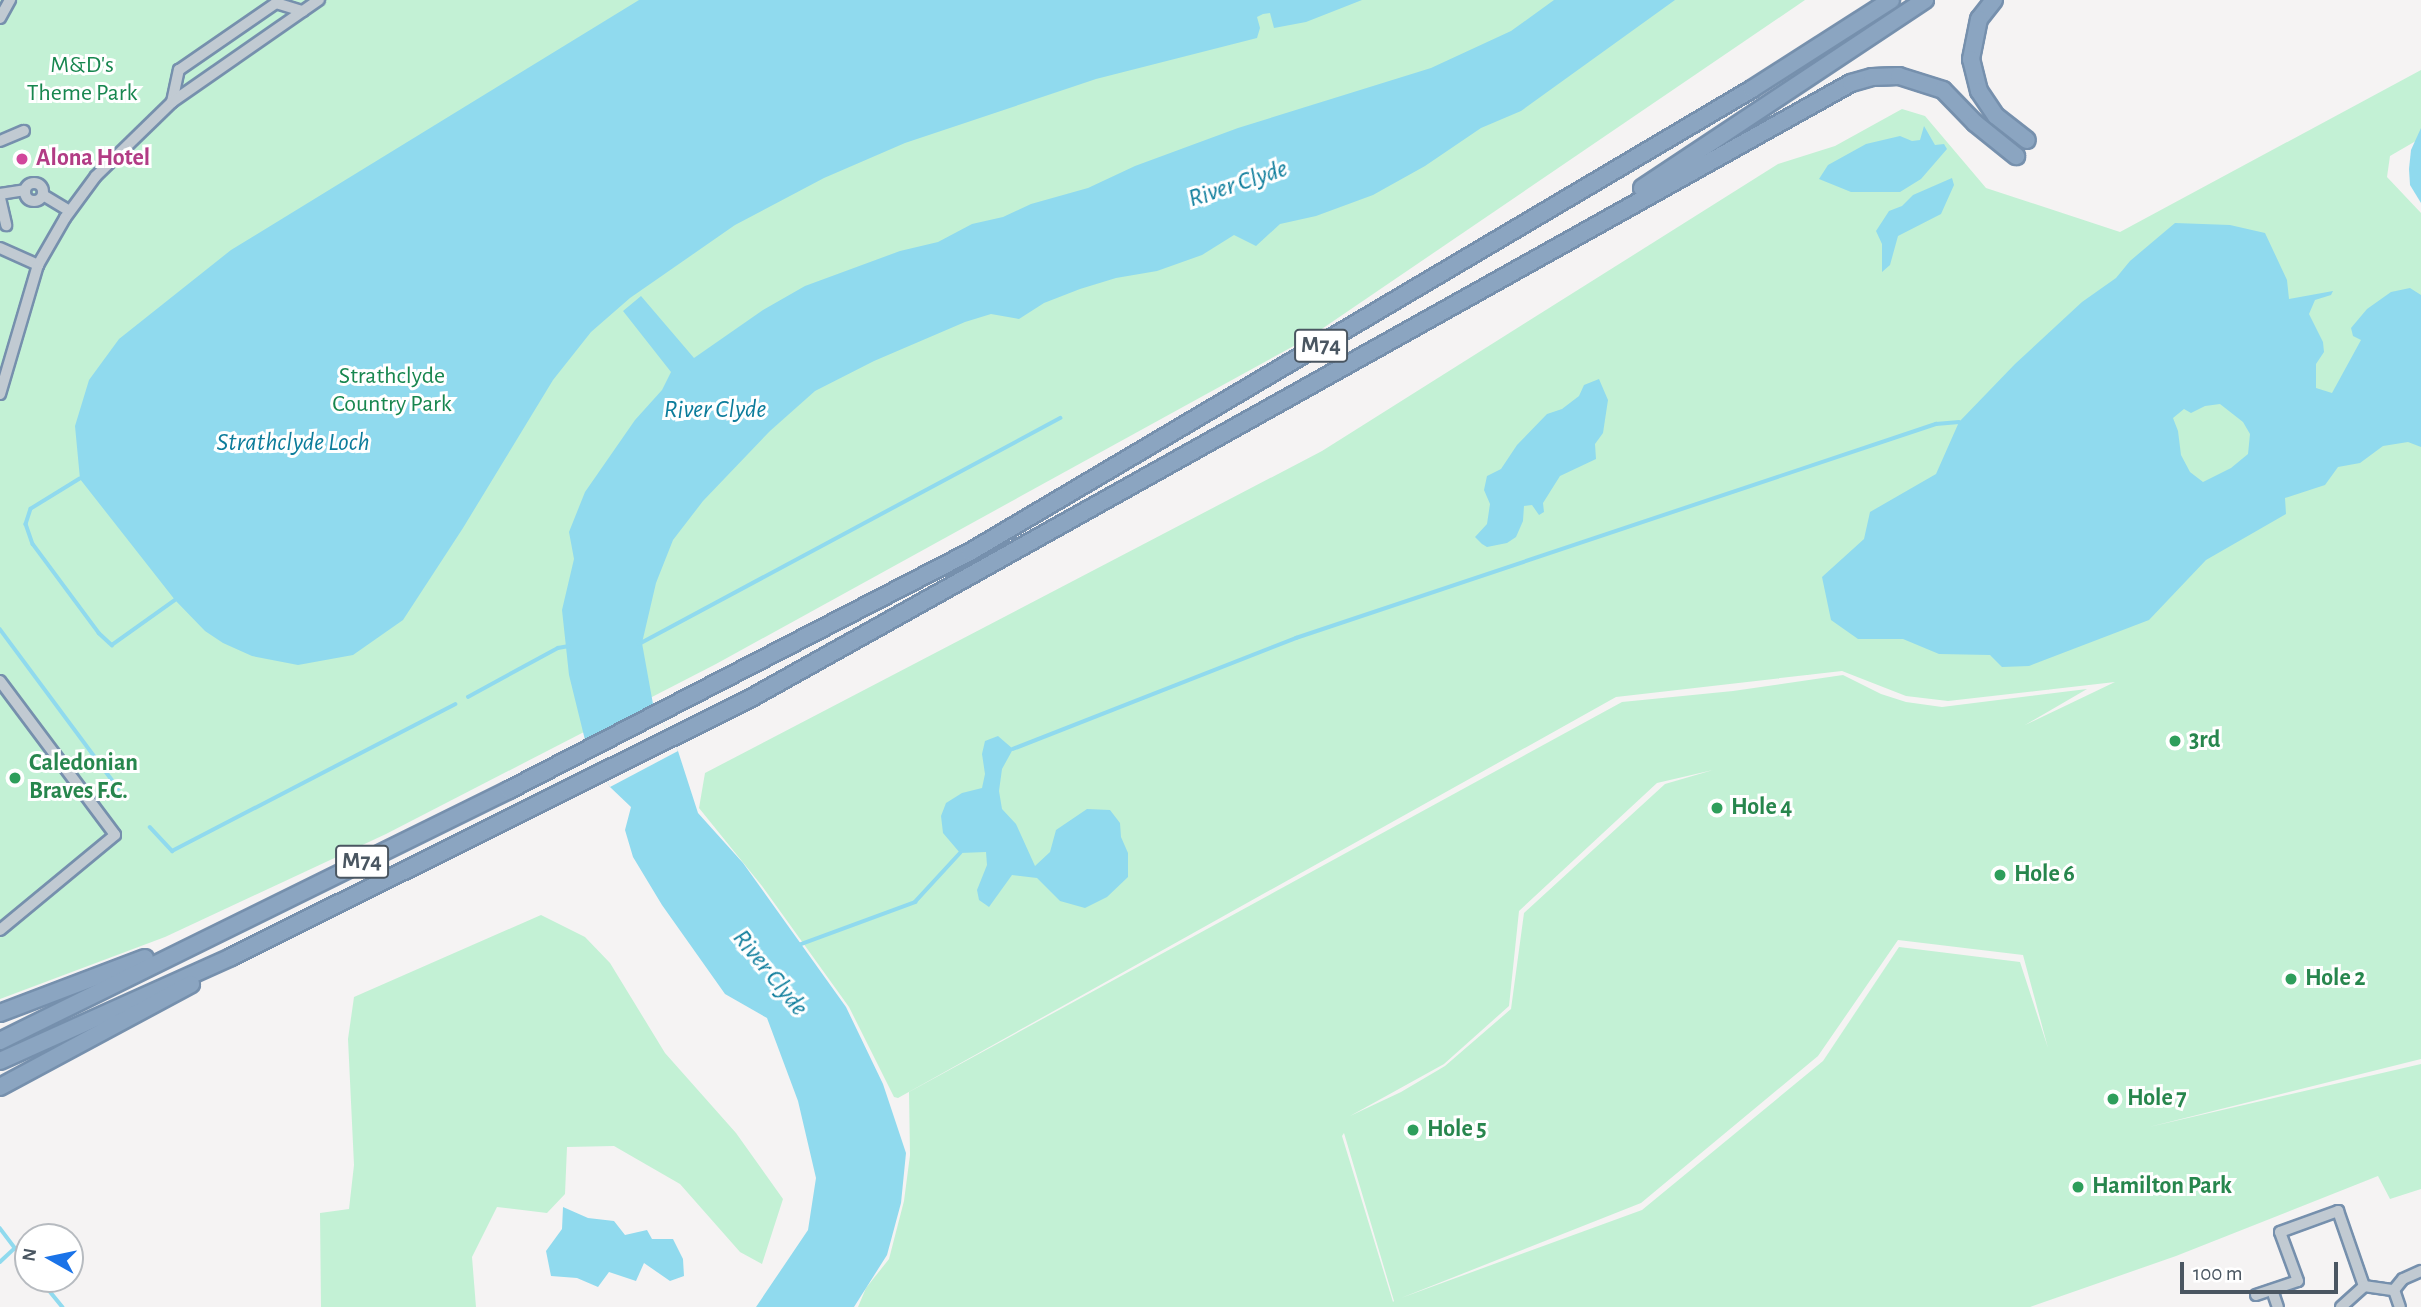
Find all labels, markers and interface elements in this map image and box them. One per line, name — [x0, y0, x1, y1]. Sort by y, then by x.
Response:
park label: M&D's Theme Park — [27, 52, 137, 108]
place label: Alona Hotel — [36, 145, 150, 173]
marker: Alona Hotel — [14, 151, 30, 167]
water label: River Clyde — [1184, 153, 1292, 215]
road number: M74 — [1293, 326, 1349, 366]
park label: Strathclyde Country Park — [332, 363, 452, 419]
water label: River Clyde — [664, 394, 766, 426]
water label: Strathclyde Loch — [216, 427, 370, 459]
place label: 3rd — [2189, 727, 2220, 755]
marker: 3rd — [2167, 733, 2183, 749]
place label: Caledonian Braves F.C. — [29, 750, 138, 806]
marker: Caledonian Braves F.C. — [7, 770, 23, 786]
place label: Hole 4 — [1731, 794, 1792, 822]
marker: Hole 4 — [1709, 800, 1725, 816]
road number: M74 — [334, 842, 390, 882]
place label: Hole 6 — [2014, 861, 2075, 889]
marker: Hole 6 — [1992, 867, 2008, 883]
water label: River Clyde — [726, 923, 814, 1023]
place label: Hole 2 — [2305, 965, 2366, 993]
marker: Hole 2 — [2283, 971, 2299, 987]
place label: Hole 7 — [2127, 1085, 2187, 1113]
marker: Hole 7 — [2105, 1091, 2121, 1107]
place label: Hole 5 — [1427, 1116, 1487, 1144]
marker: Hole 5 — [1405, 1122, 1421, 1138]
place label: Hamilton Park — [2092, 1173, 2232, 1201]
marker: Hamilton Park — [2070, 1179, 2086, 1195]
north arrow — [14, 1223, 84, 1293]
text: N — [19, 1247, 40, 1263]
scale bar — [2183, 1248, 2340, 1292]
text: 100 m — [2193, 1263, 2243, 1284]

